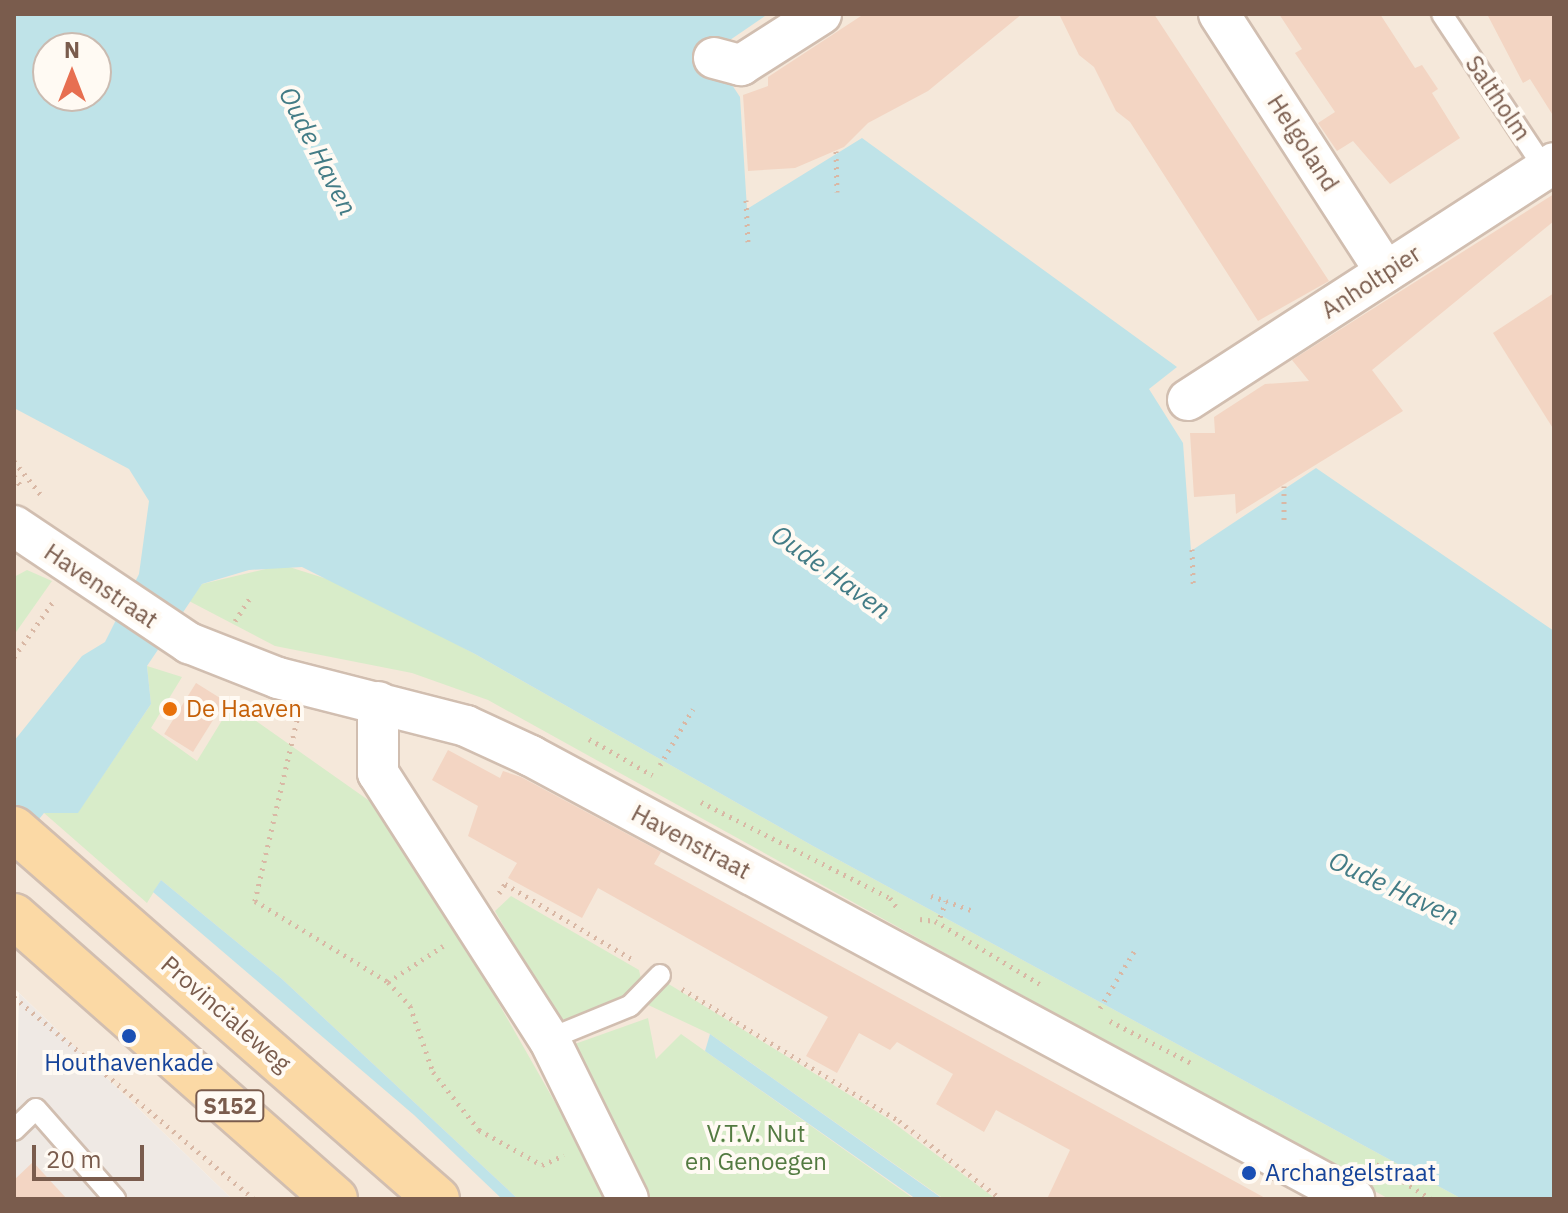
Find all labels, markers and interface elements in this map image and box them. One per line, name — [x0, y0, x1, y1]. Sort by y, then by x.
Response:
north arrow — [32, 32, 112, 112]
text: N — [64, 35, 80, 64]
street label: Saltholm — [1459, 50, 1537, 146]
water label: Oude Haven — [272, 82, 364, 220]
street label: Helgoland — [1261, 89, 1345, 197]
street label: Anholtpier — [1316, 239, 1426, 325]
water label: Oude Haven — [765, 518, 897, 626]
street label: Havenstraat — [39, 538, 163, 634]
place label: De Haaven — [186, 695, 302, 723]
marker: De Haaven — [161, 700, 179, 718]
street label: Havenstraat — [627, 799, 755, 885]
water label: Oude Haven — [1324, 844, 1464, 932]
street label: Provincialeweg — [155, 950, 297, 1078]
marker: Houthavenkade — [120, 1027, 138, 1045]
place label: Houthavenkade — [44, 1049, 214, 1077]
road number: S152 — [194, 1088, 266, 1124]
park label: V.T.V. Nut en Genoegen — [685, 1120, 827, 1176]
scale bar — [36, 1129, 148, 1179]
text: 20 m — [46, 1143, 101, 1175]
place label: Archangelstraat — [1265, 1159, 1436, 1187]
marker: Archangelstraat — [1240, 1164, 1258, 1182]

